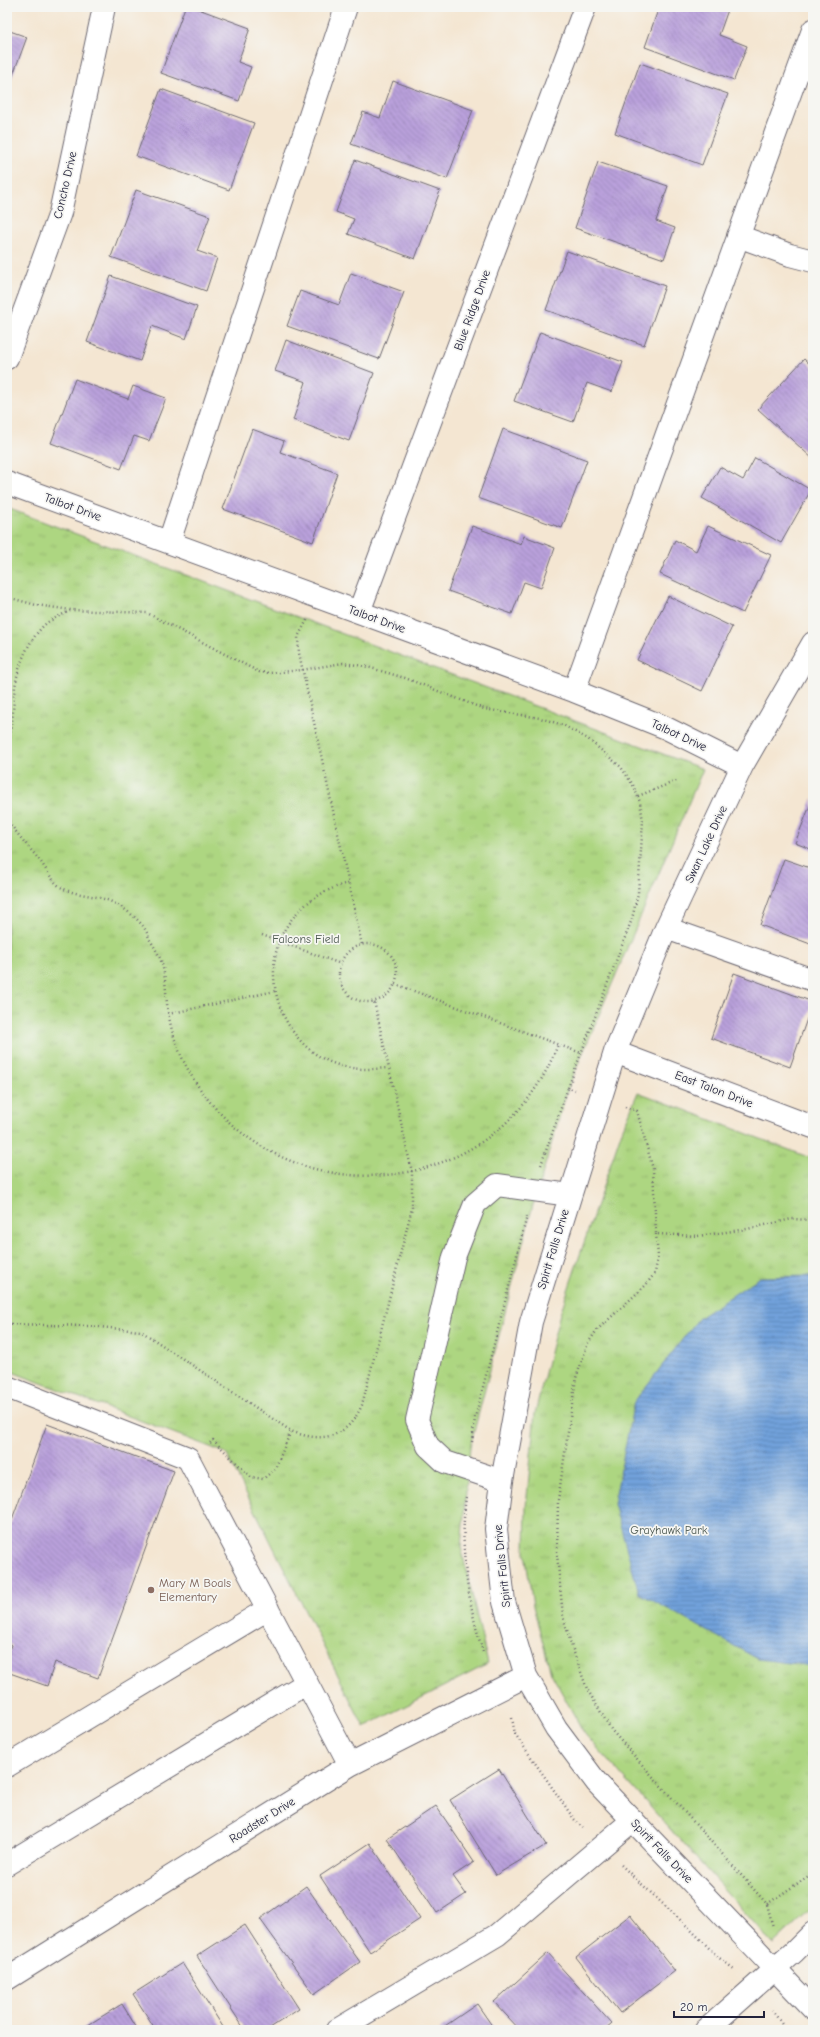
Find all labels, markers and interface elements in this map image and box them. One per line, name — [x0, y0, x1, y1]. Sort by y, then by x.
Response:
street label: Concho Drive — [50, 150, 80, 220]
street label: Blue Ridge Drive — [451, 268, 493, 352]
street label: Talbot Drive — [42, 490, 104, 524]
street label: Talbot Drive — [346, 602, 408, 636]
street label: Talbot Drive — [649, 716, 709, 754]
street label: Swan Lake Drive — [682, 803, 730, 885]
park label: Falcons Field — [272, 932, 340, 946]
street label: East Talon Drive — [673, 1068, 755, 1110]
street label: Spirit Falls Drive — [534, 1207, 572, 1291]
park label: Grayhawk Park — [630, 1523, 708, 1537]
street label: Spirit Falls Drive — [491, 1524, 513, 1608]
place label: Mary M Boals Elementary — [159, 1576, 231, 1604]
marker: Mary M Boals Elementary — [146, 1585, 156, 1595]
street label: Roadster Drive — [227, 1794, 297, 1846]
street label: Spirit Falls Drive — [628, 1816, 696, 1886]
scale bar — [674, 1993, 764, 2019]
text: 20 m — [680, 2000, 708, 2014]

